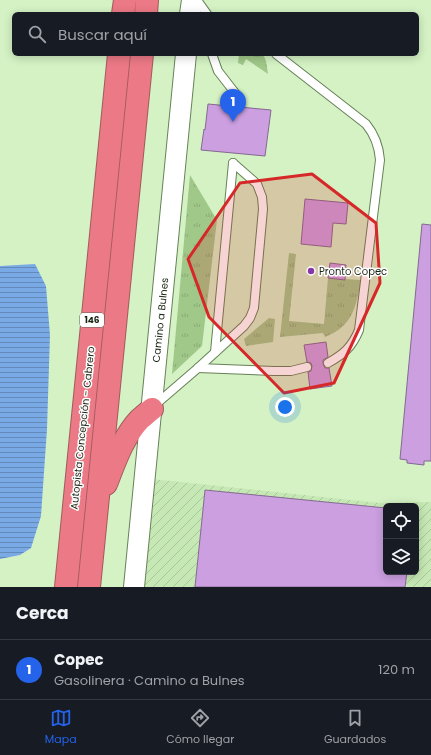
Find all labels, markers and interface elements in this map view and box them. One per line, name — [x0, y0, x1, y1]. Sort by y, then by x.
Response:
search box — [12, 12, 419, 56]
icon: search — [26, 23, 48, 45]
text: Buscar aquí — [58, 24, 147, 45]
pin: 1 — [220, 89, 246, 122]
place label: Pronto Copec — [319, 264, 387, 279]
marker: Pronto Copec — [306, 266, 316, 276]
street label: Camino a Bulnes — [149, 277, 172, 363]
road number: 146 — [80, 313, 104, 327]
street label: Autopista Concepción - Cabrero — [66, 346, 99, 510]
your location — [275, 397, 295, 417]
map controls — [383, 503, 419, 575]
button: locate — [383, 503, 419, 539]
button: layers — [383, 539, 419, 575]
text: Cerca — [16, 601, 69, 625]
text: Copec — [54, 649, 104, 670]
text: 1 — [27, 660, 31, 679]
text: 120 m — [378, 660, 415, 679]
text: Gasolinera · Camino a Bulnes — [54, 671, 245, 690]
tab: Mapa — [45, 707, 77, 748]
tab: Cómo llegar — [166, 707, 234, 748]
tab: Guardados — [324, 707, 386, 748]

